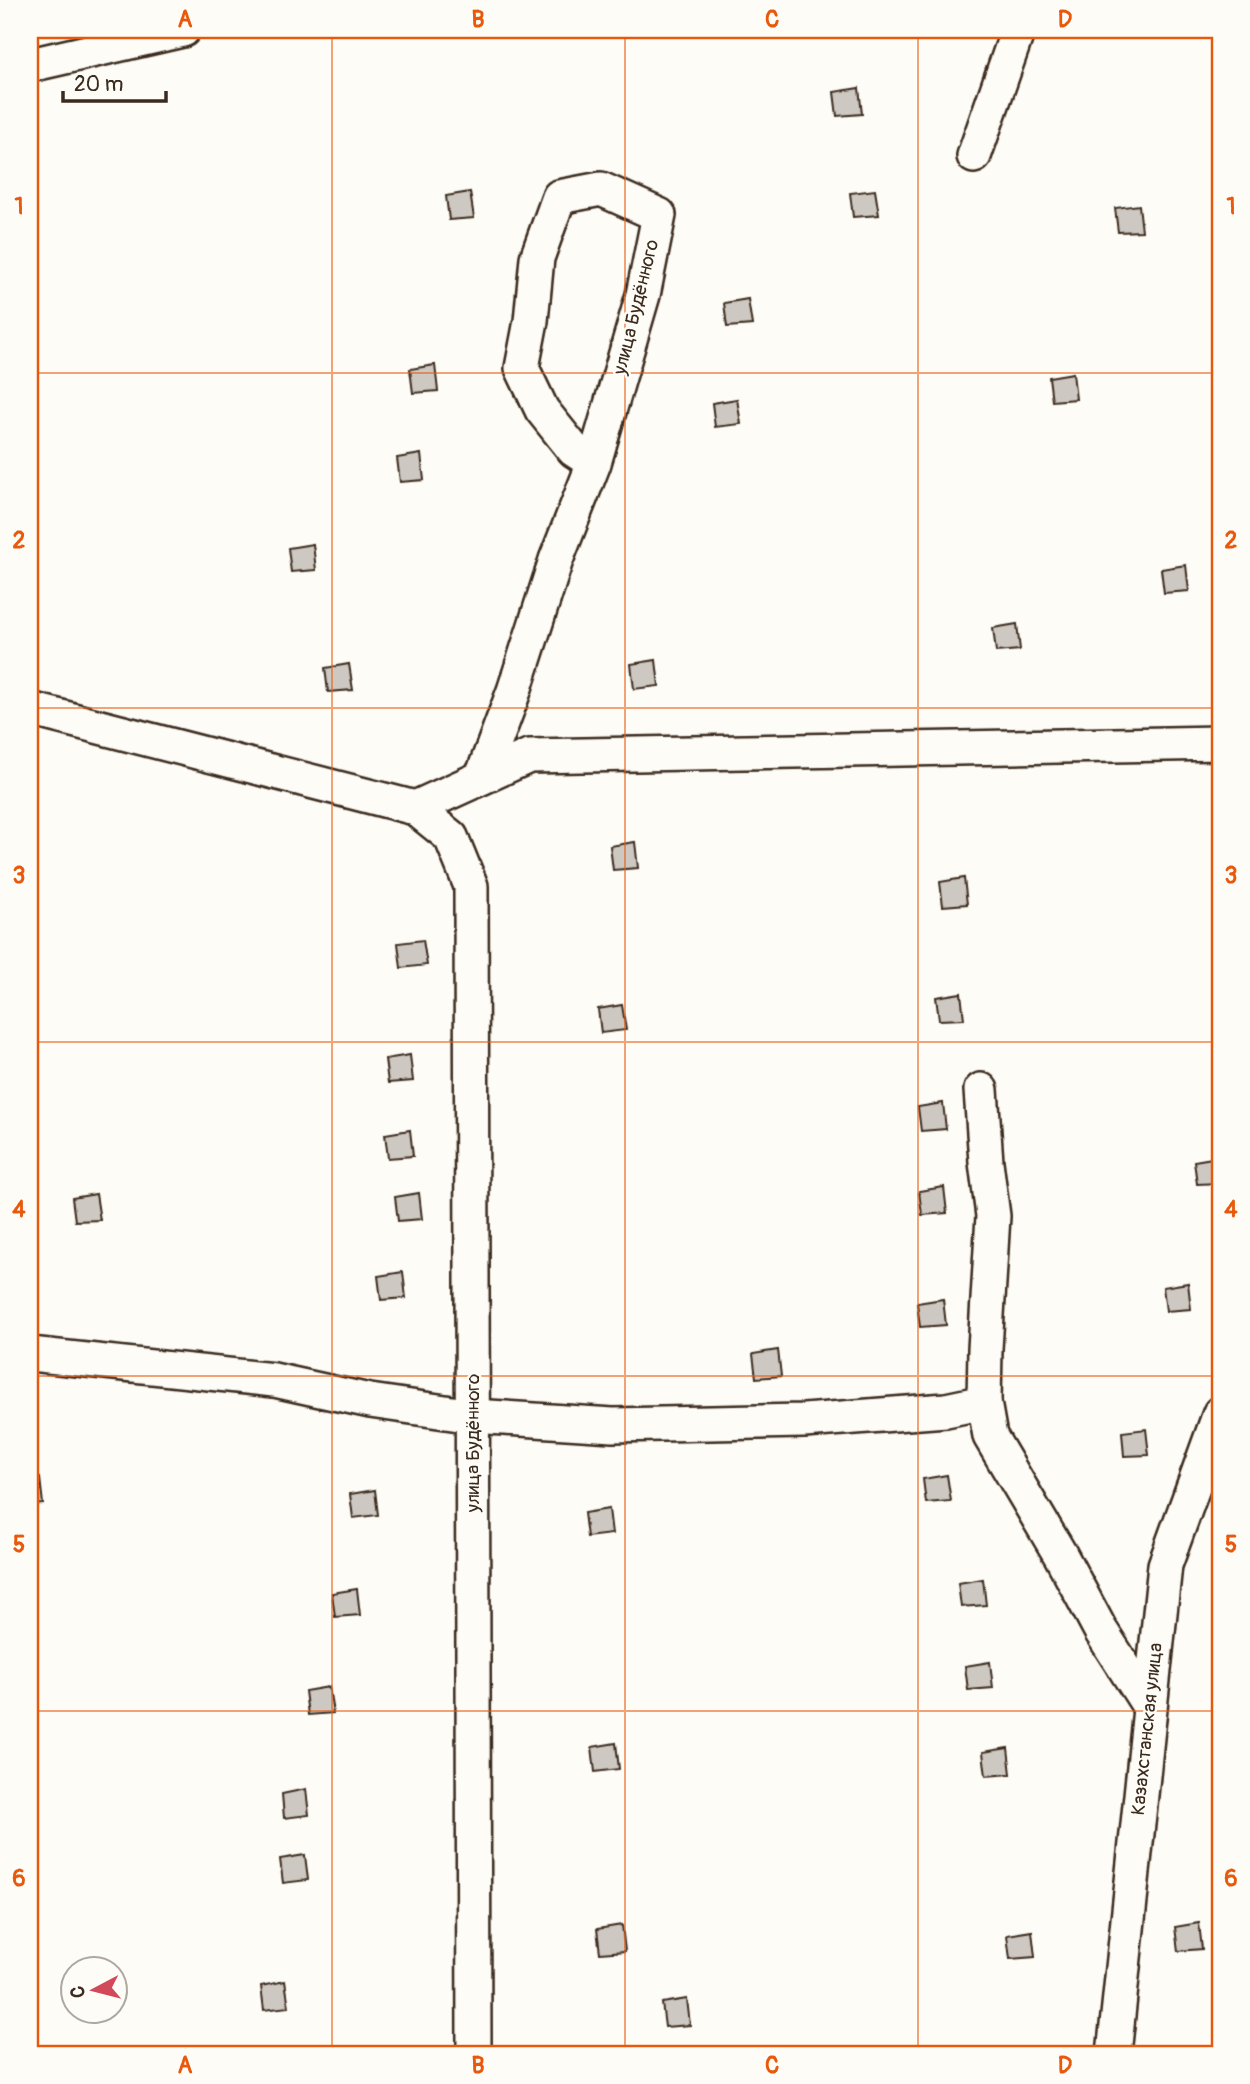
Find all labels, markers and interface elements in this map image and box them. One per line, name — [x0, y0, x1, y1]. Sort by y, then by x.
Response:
text: A — [178, 5, 193, 34]
text: B — [471, 5, 485, 34]
text: C — [765, 5, 779, 34]
text: D — [1058, 5, 1072, 34]
scale bar — [63, 60, 166, 104]
text: 20 m — [74, 71, 123, 98]
text: 1 — [15, 192, 24, 221]
text: 1 — [1227, 192, 1236, 221]
street label: улица Будённого — [607, 237, 664, 378]
text: 2 — [13, 526, 26, 555]
text: 2 — [1225, 526, 1238, 555]
text: 3 — [13, 861, 25, 890]
text: 3 — [1225, 861, 1237, 890]
text: 4 — [12, 1195, 26, 1224]
text: 4 — [1224, 1195, 1238, 1224]
street label: улица Будённого — [461, 1374, 485, 1513]
text: 5 — [13, 1530, 25, 1559]
text: 5 — [1225, 1530, 1237, 1559]
street label: Казахстанская улица — [1126, 1642, 1168, 1816]
text: 6 — [12, 1864, 26, 1893]
text: 6 — [1224, 1864, 1238, 1893]
north arrow — [60, 1954, 130, 2024]
text: С — [65, 1984, 91, 1999]
text: A — [178, 2051, 193, 2080]
text: B — [471, 2051, 485, 2080]
text: C — [765, 2051, 779, 2080]
text: D — [1058, 2051, 1072, 2080]

